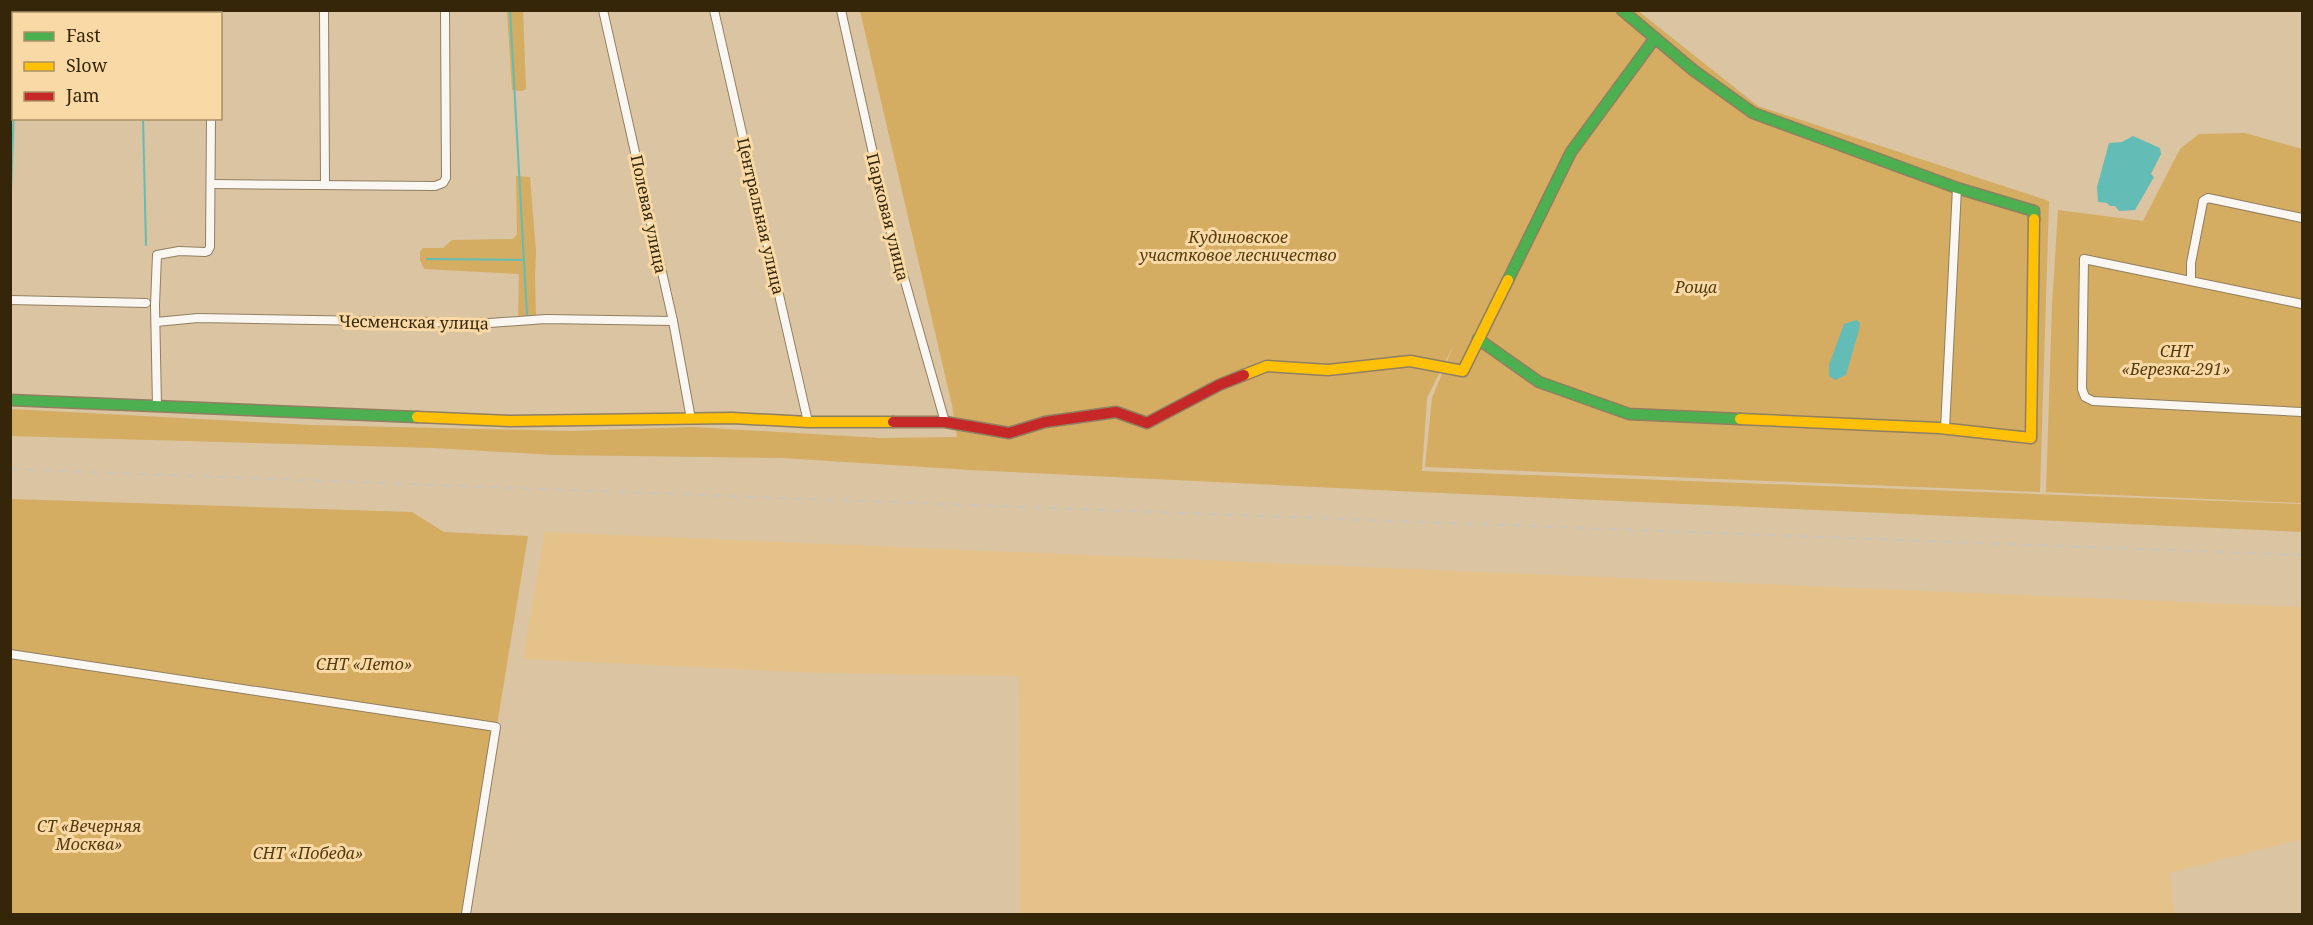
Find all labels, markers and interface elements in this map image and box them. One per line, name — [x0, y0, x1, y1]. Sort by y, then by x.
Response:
legend — [12, 12, 222, 120]
text: Fast — [66, 23, 101, 47]
text: Slow — [66, 53, 108, 77]
text: Jam — [65, 83, 100, 107]
street label: Центральная улица — [732, 135, 790, 297]
street label: Парковая улица — [861, 151, 915, 283]
street label: Полевая улица — [626, 153, 672, 275]
park label: Кудиновское участковое лесничество — [1138, 226, 1337, 266]
park label: Роща — [1674, 276, 1717, 298]
street label: Чесменская улица — [339, 310, 489, 334]
park label: СНТ «Березка-291» — [2122, 340, 2230, 380]
park label: СНТ «Лето» — [316, 653, 412, 675]
park label: СТ «Вечерняя Москва» — [37, 815, 141, 855]
park label: СНТ «Победа» — [253, 842, 363, 864]

